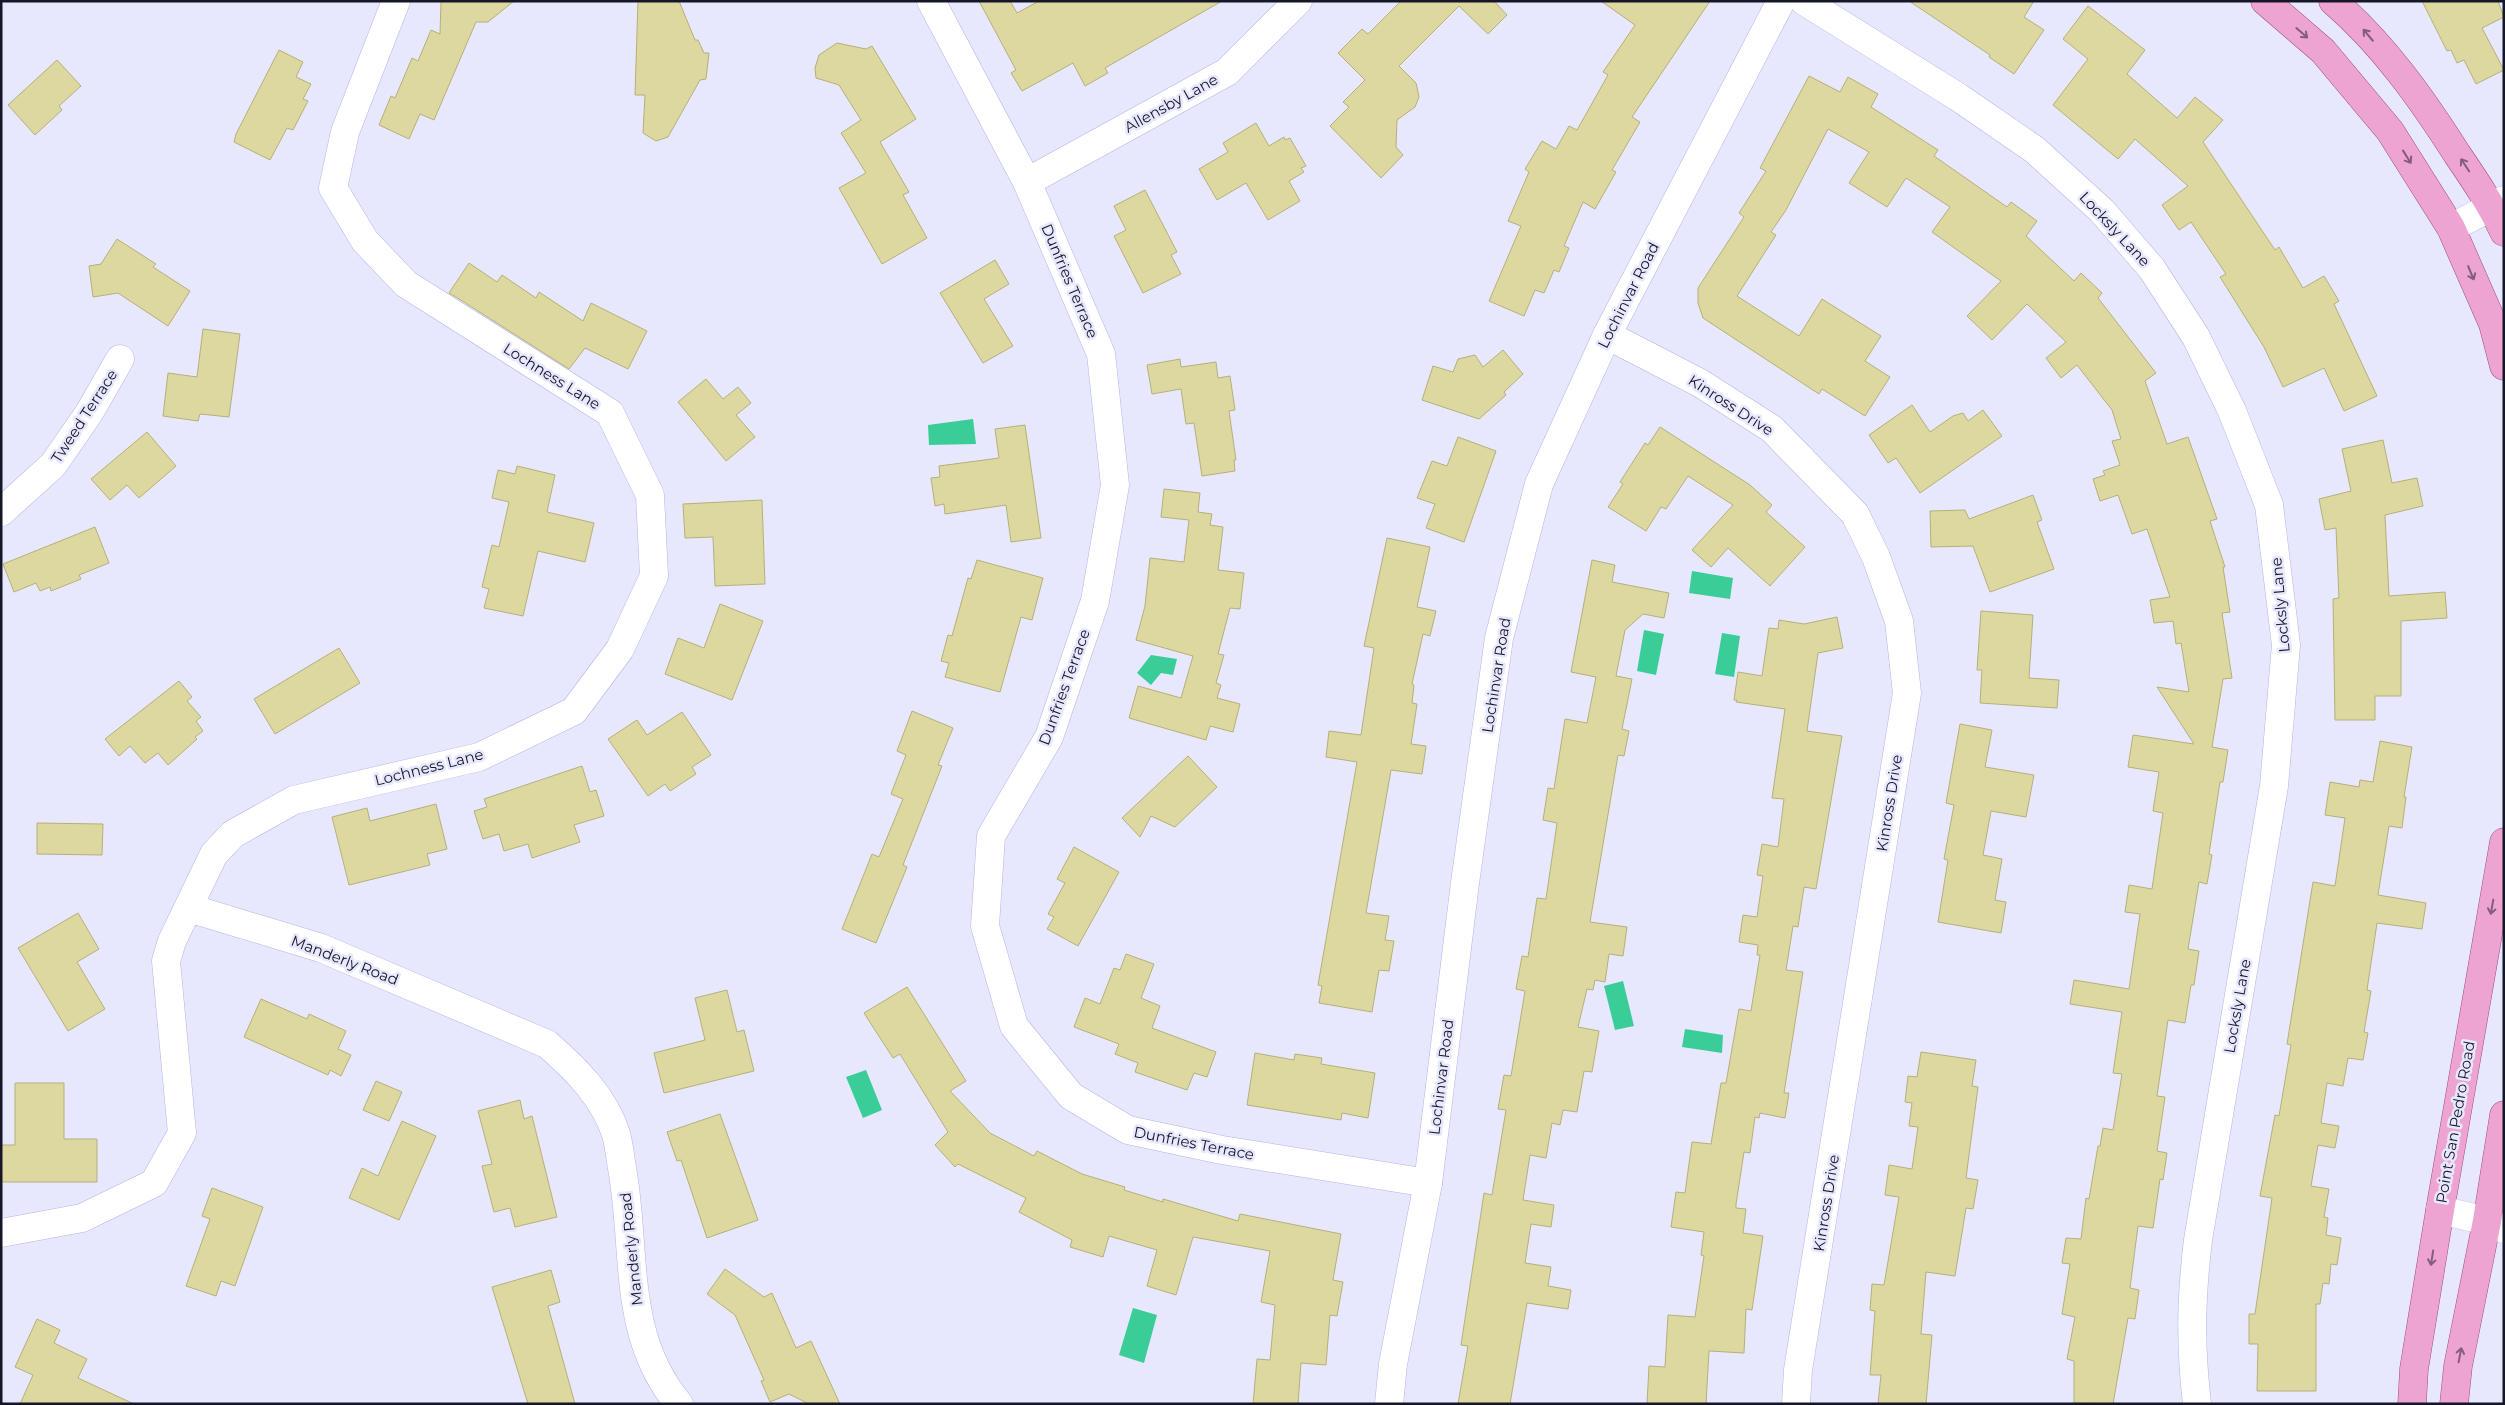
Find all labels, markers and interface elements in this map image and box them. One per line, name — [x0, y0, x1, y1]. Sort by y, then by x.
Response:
one-way arrow — [2296, 27, 2309, 39]
one-way arrow — [2362, 29, 2373, 42]
street label: Allensby Lane — [1121, 69, 1221, 137]
one-way arrow — [2402, 149, 2412, 163]
one-way arrow — [2460, 158, 2470, 172]
street label: Locksly Lane — [2076, 188, 2154, 270]
street label: Dunfries Terrace — [1037, 221, 1103, 341]
street label: Lochinvar Road — [1593, 239, 1663, 351]
one-way arrow — [2466, 265, 2476, 280]
street label: Lochness Lane — [500, 338, 604, 414]
street label: Tweed Terrace — [47, 366, 121, 466]
street label: Kinross Drive — [1685, 370, 1777, 440]
street label: Locksly Lane — [2266, 557, 2294, 653]
street label: Lochinvar Road — [1478, 616, 1514, 734]
street label: Dunfries Terrace — [1034, 626, 1094, 748]
street label: Lochness Lane — [373, 744, 485, 790]
street label: Kinross Drive — [1872, 753, 1906, 853]
one-way arrow — [2487, 899, 2497, 915]
street label: Manderly Road — [289, 931, 401, 989]
street label: Locksly Lane — [2219, 957, 2255, 1055]
street label: Lochinvar Road — [1424, 1018, 1458, 1136]
street label: Point San Pedro Road — [2431, 1039, 2479, 1205]
street label: Dunfries Terrace — [1132, 1122, 1256, 1164]
street label: Kinross Drive — [1809, 1153, 1843, 1253]
street label: Manderly Road — [616, 1191, 646, 1307]
one-way arrow — [2427, 1249, 2437, 1265]
one-way arrow — [2456, 1348, 2465, 1364]

